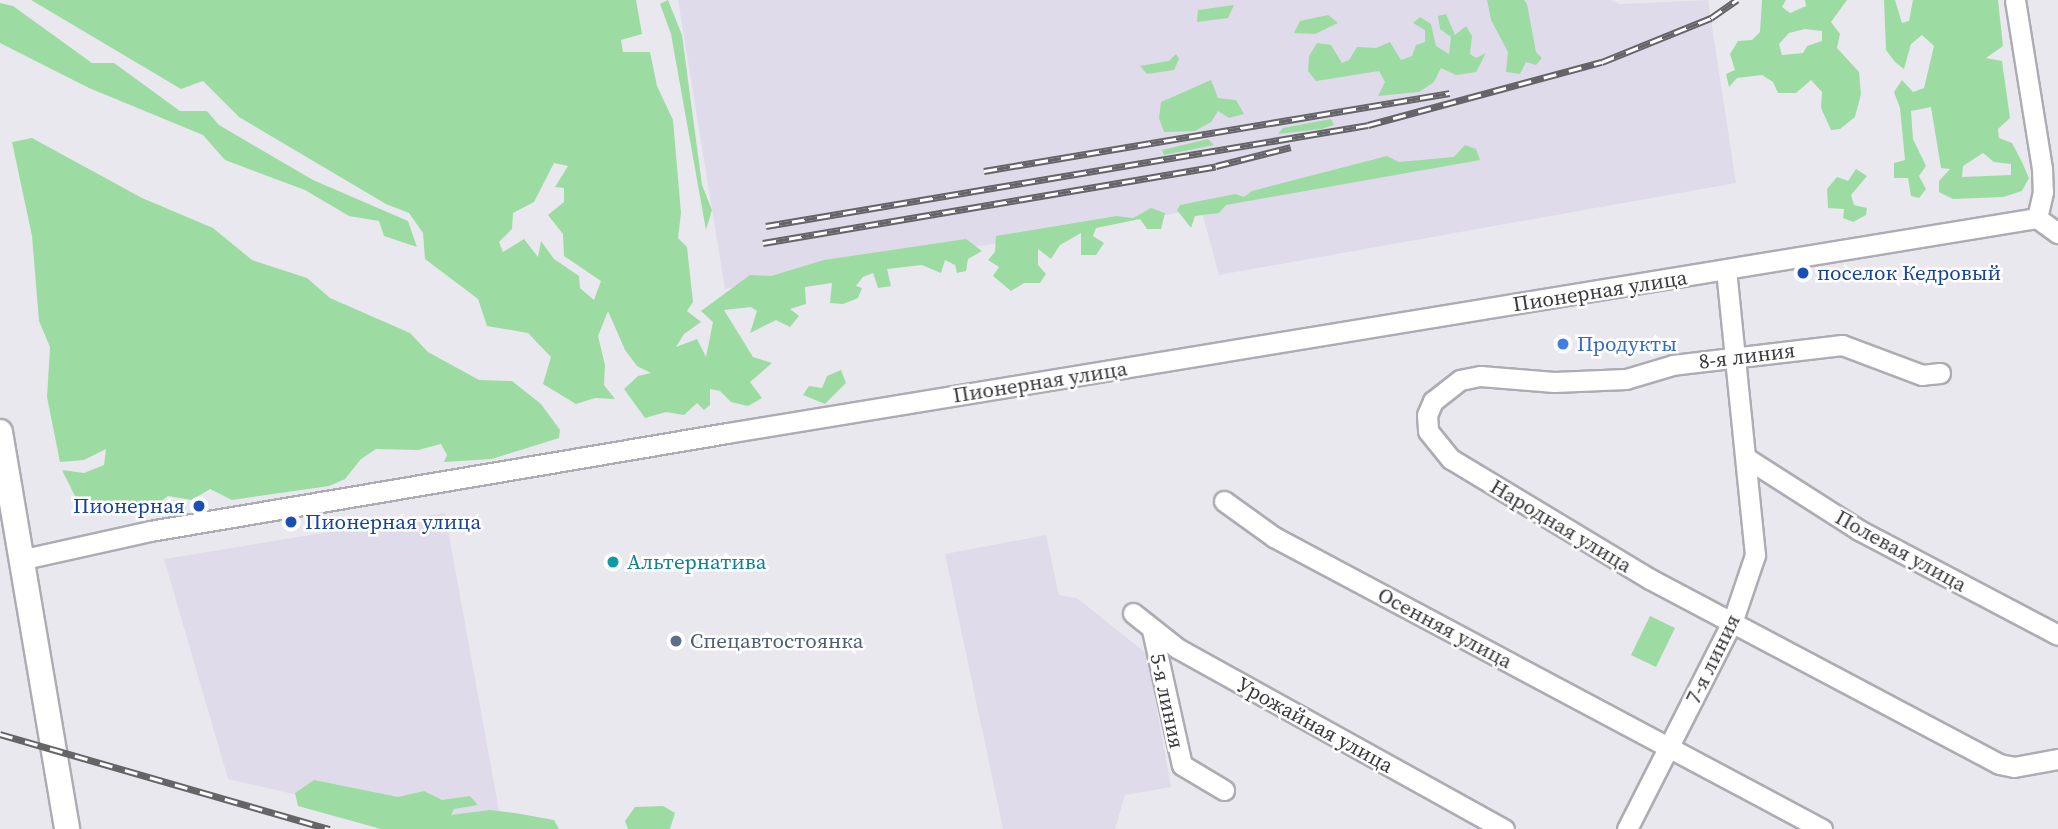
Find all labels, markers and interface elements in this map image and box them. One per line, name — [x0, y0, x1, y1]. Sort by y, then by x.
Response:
place label: поселок Кедровый — [1817, 260, 2001, 286]
street label: Пионерная улица — [1511, 265, 1689, 317]
marker: поселок Кедровый — [1795, 265, 1811, 281]
place label: Продукты — [1577, 331, 1677, 357]
marker: Продукты — [1555, 336, 1571, 352]
street label: 8-я линия — [1697, 338, 1797, 374]
street label: Пионерная улица — [951, 356, 1129, 408]
street label: Народная улица — [1486, 474, 1636, 578]
place label: Пионерная — [73, 493, 185, 519]
marker: Пионерная — [191, 498, 207, 514]
street label: Полевая улица — [1831, 505, 1971, 597]
place label: Пионерная улица — [305, 509, 481, 535]
marker: Пионерная улица — [283, 514, 299, 530]
place label: Альтернатива — [627, 549, 766, 575]
marker: Альтернатива — [605, 554, 621, 570]
street label: Осенняя улица — [1373, 582, 1517, 674]
street label: 7-я линия — [1680, 610, 1746, 708]
place label: Спецавтостоянка — [690, 628, 863, 654]
marker: Спецавтостоянка — [668, 633, 684, 649]
street label: 5-я линия — [1145, 651, 1189, 751]
street label: Урожайная улица — [1232, 672, 1398, 778]

